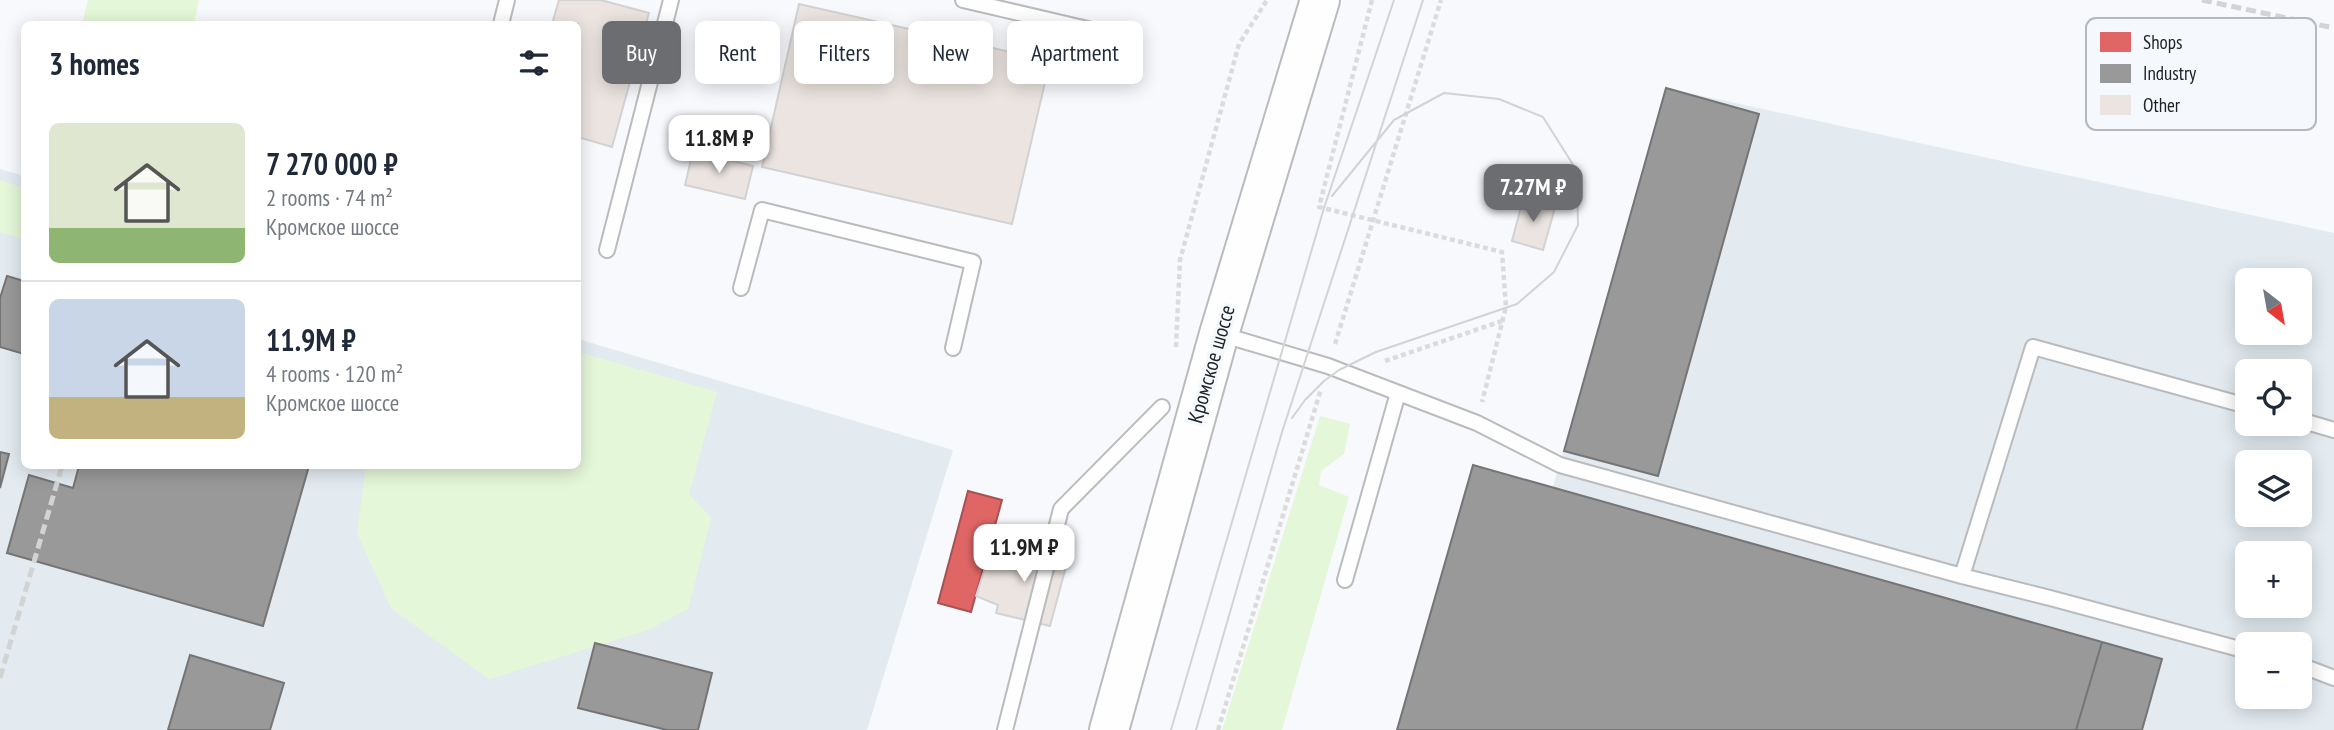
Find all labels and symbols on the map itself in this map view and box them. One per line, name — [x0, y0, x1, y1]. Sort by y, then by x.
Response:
legend — [2086, 18, 2316, 130]
text: Shops — [2143, 30, 2182, 54]
text: Industry — [2143, 61, 2197, 85]
text: Other — [2143, 93, 2181, 117]
pin: 11.8M ₽ — [654, 116, 784, 175]
pin: 7.27M ₽ — [1468, 164, 1598, 224]
north arrow — [2235, 268, 2312, 345]
street label: Кромское шоссе — [1181, 302, 1241, 426]
pin: 11.9M ₽ — [959, 524, 1089, 584]

